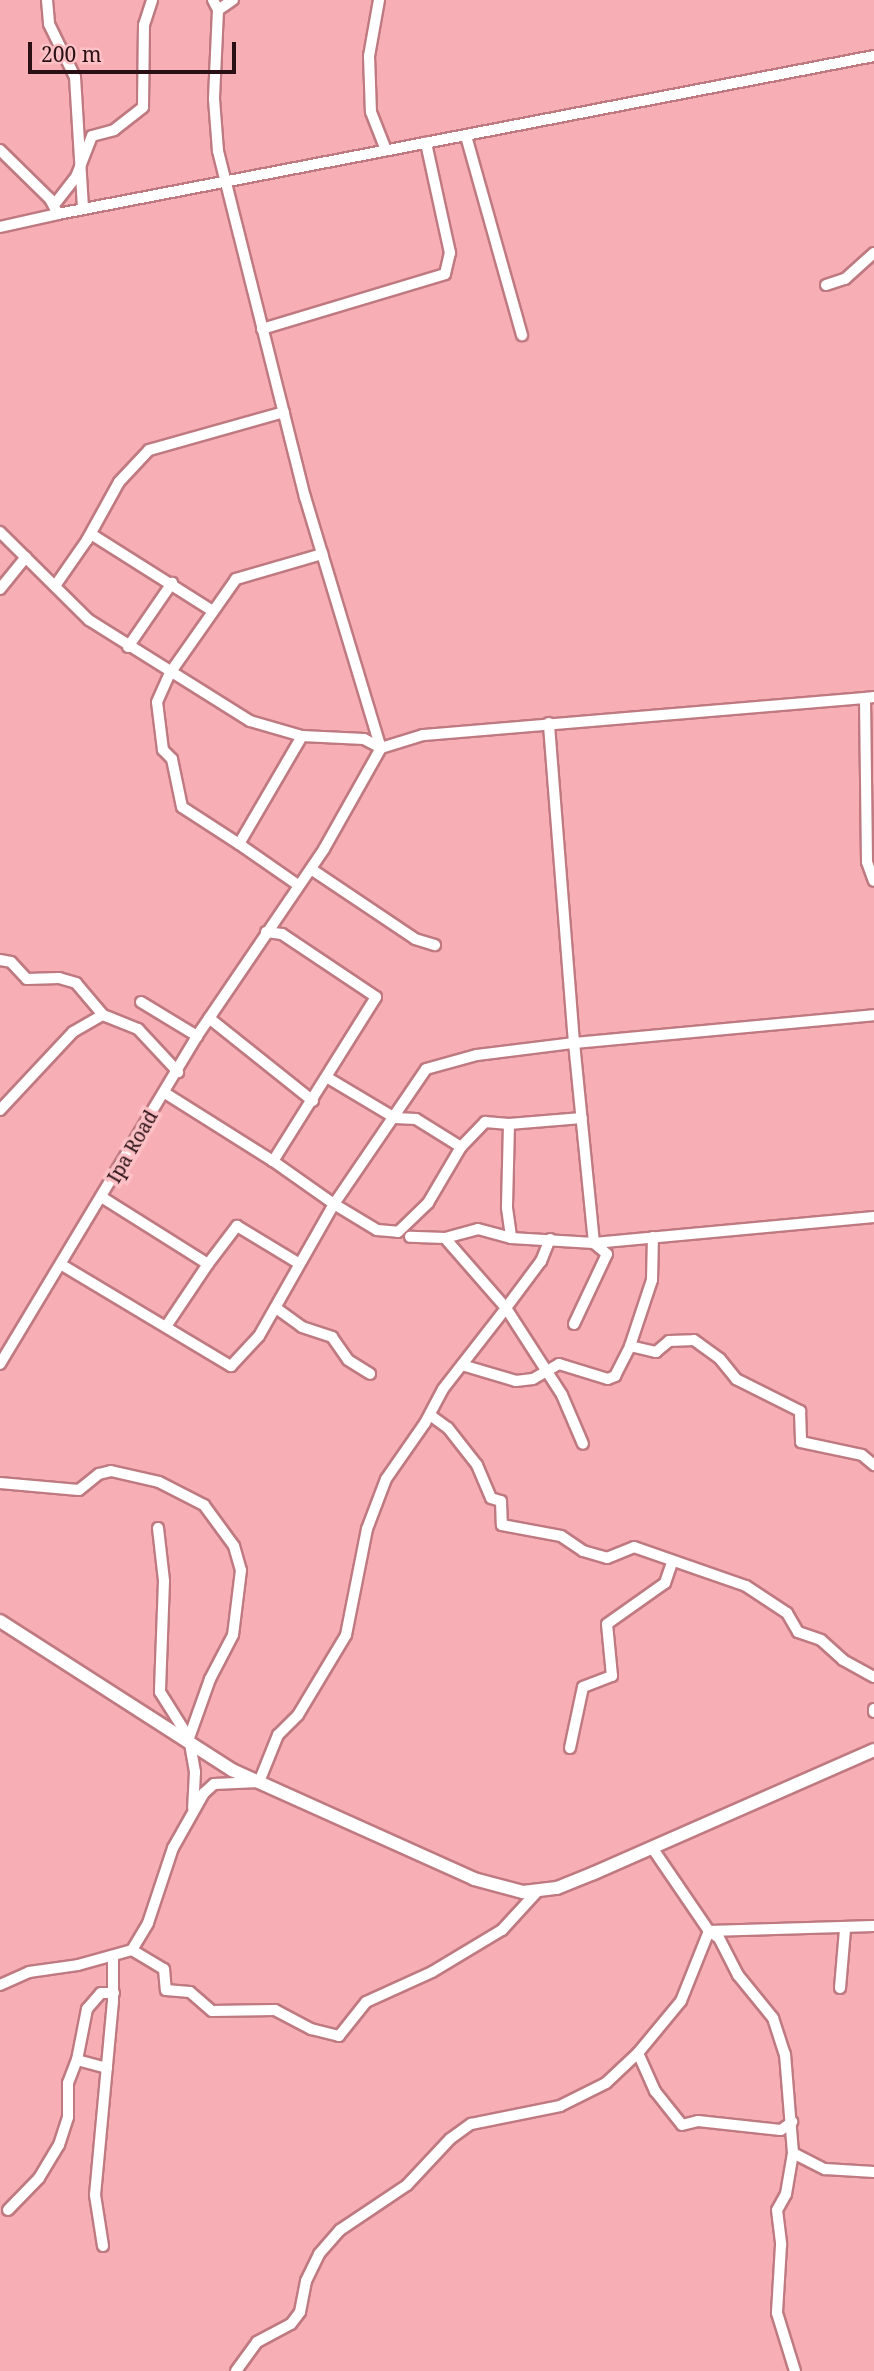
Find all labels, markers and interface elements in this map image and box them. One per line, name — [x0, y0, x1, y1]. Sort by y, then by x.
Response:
scale bar — [32, 28, 240, 72]
text: 200 m — [41, 40, 102, 68]
street label: Ipa Road — [103, 1107, 163, 1187]

